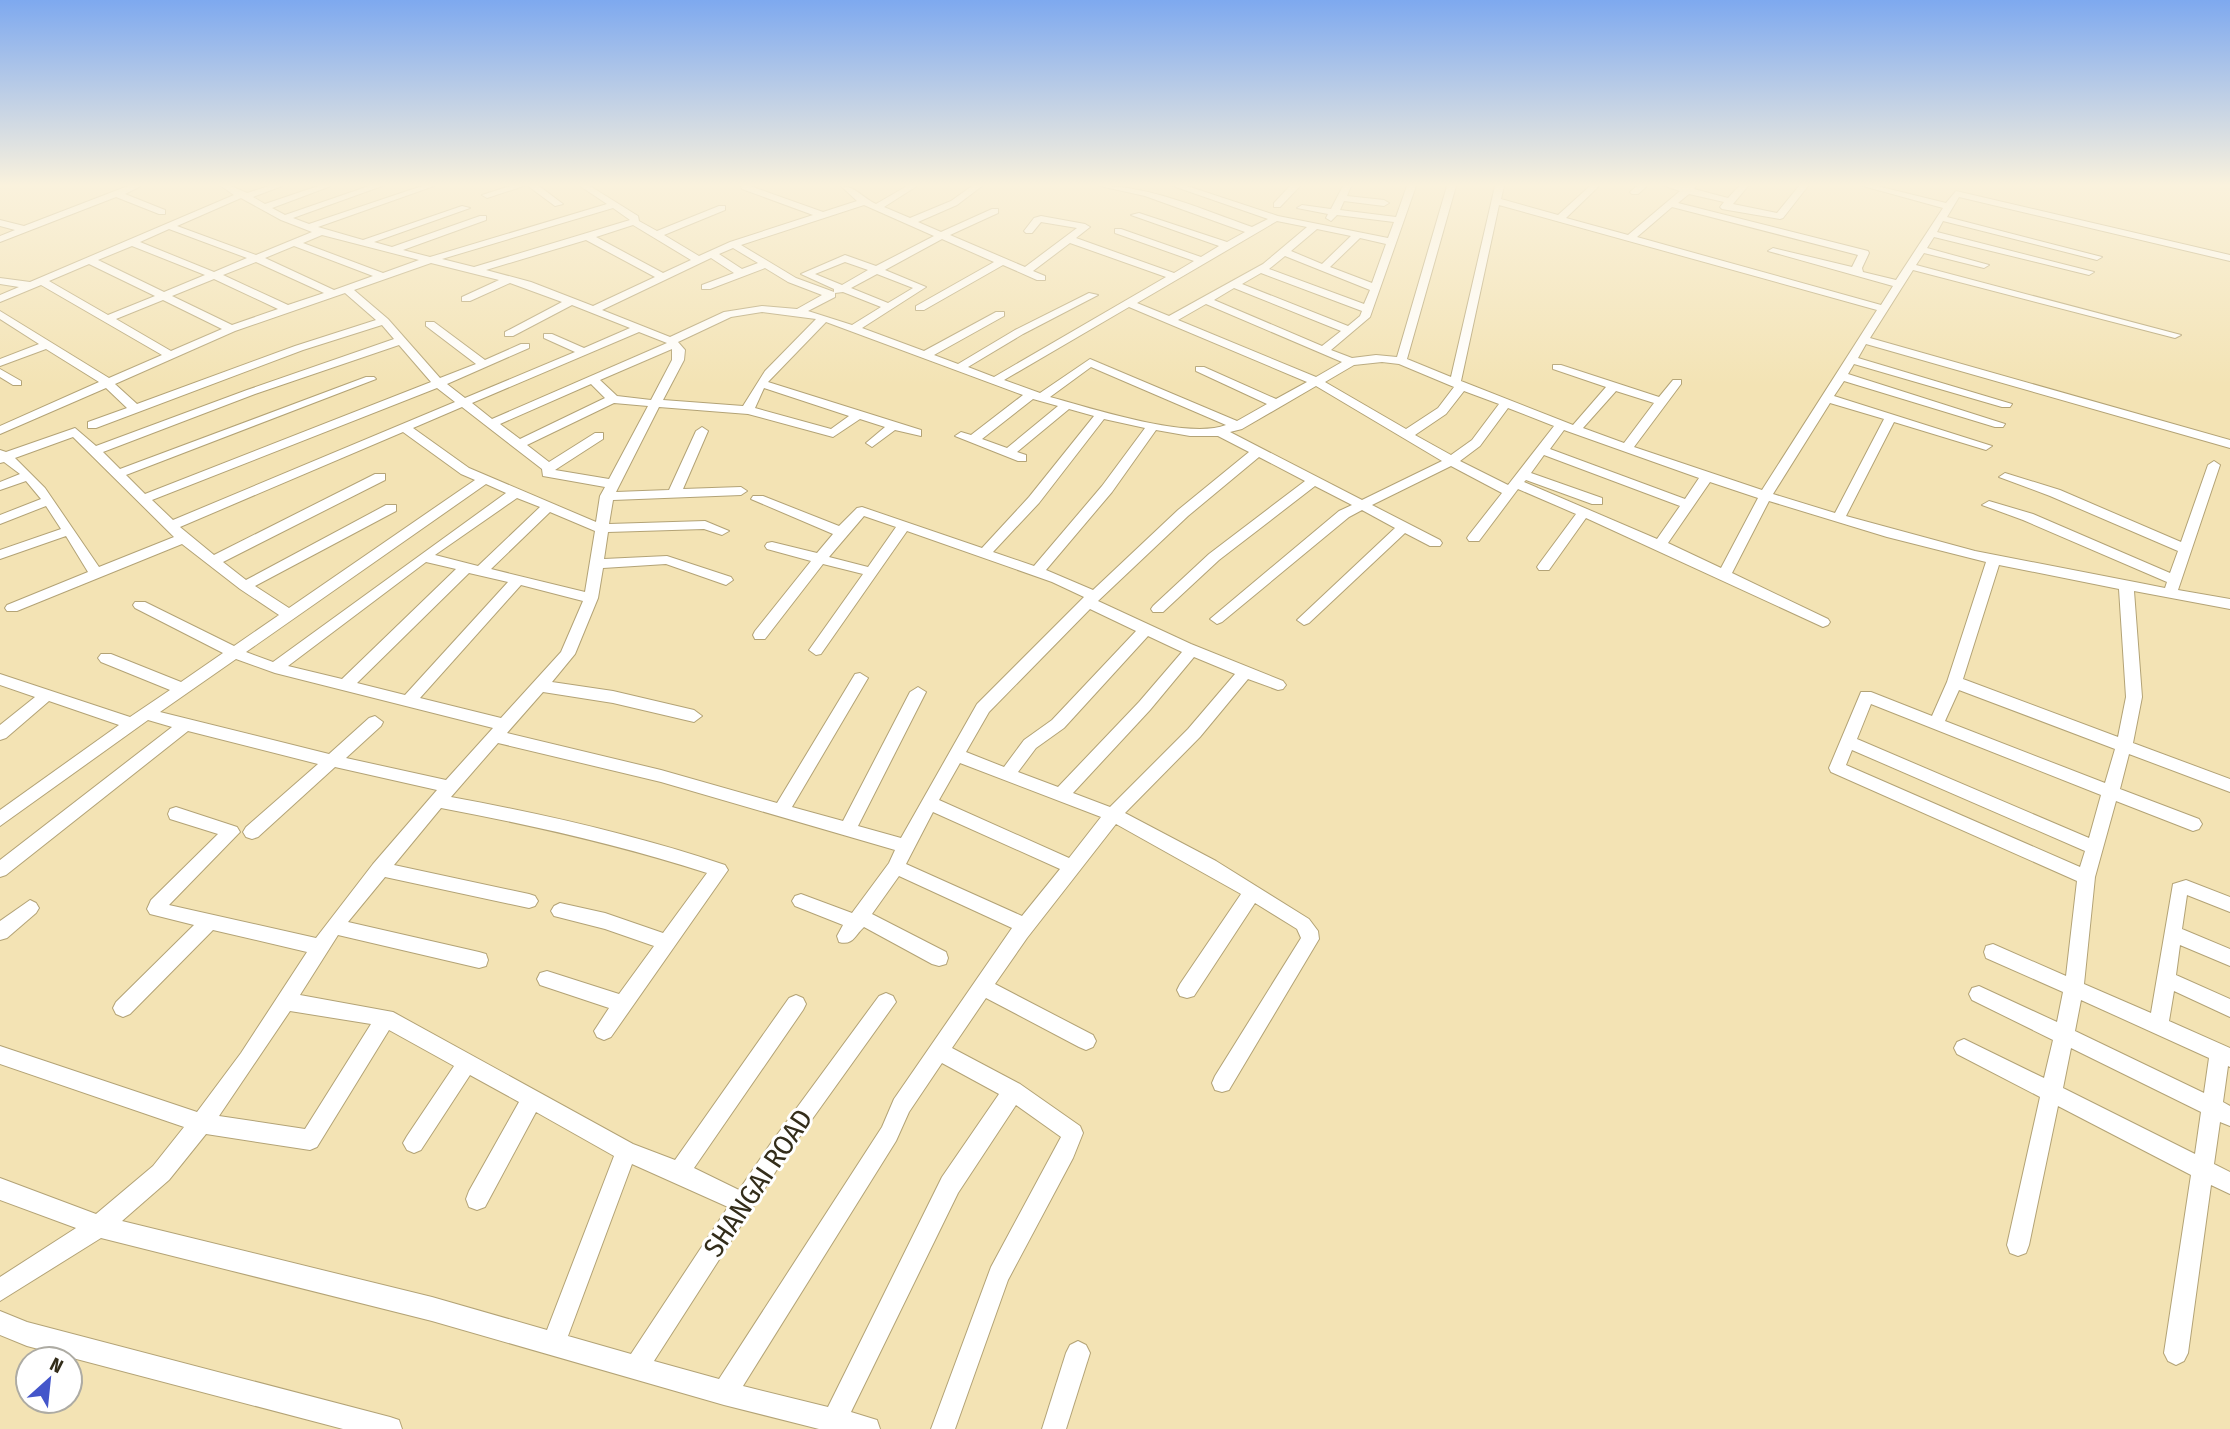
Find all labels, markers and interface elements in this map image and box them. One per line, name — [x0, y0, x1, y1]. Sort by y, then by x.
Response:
street label: SHANGAI ROAD — [697, 1103, 819, 1263]
north arrow — [14, 1345, 84, 1415]
text: N — [46, 1352, 67, 1378]

